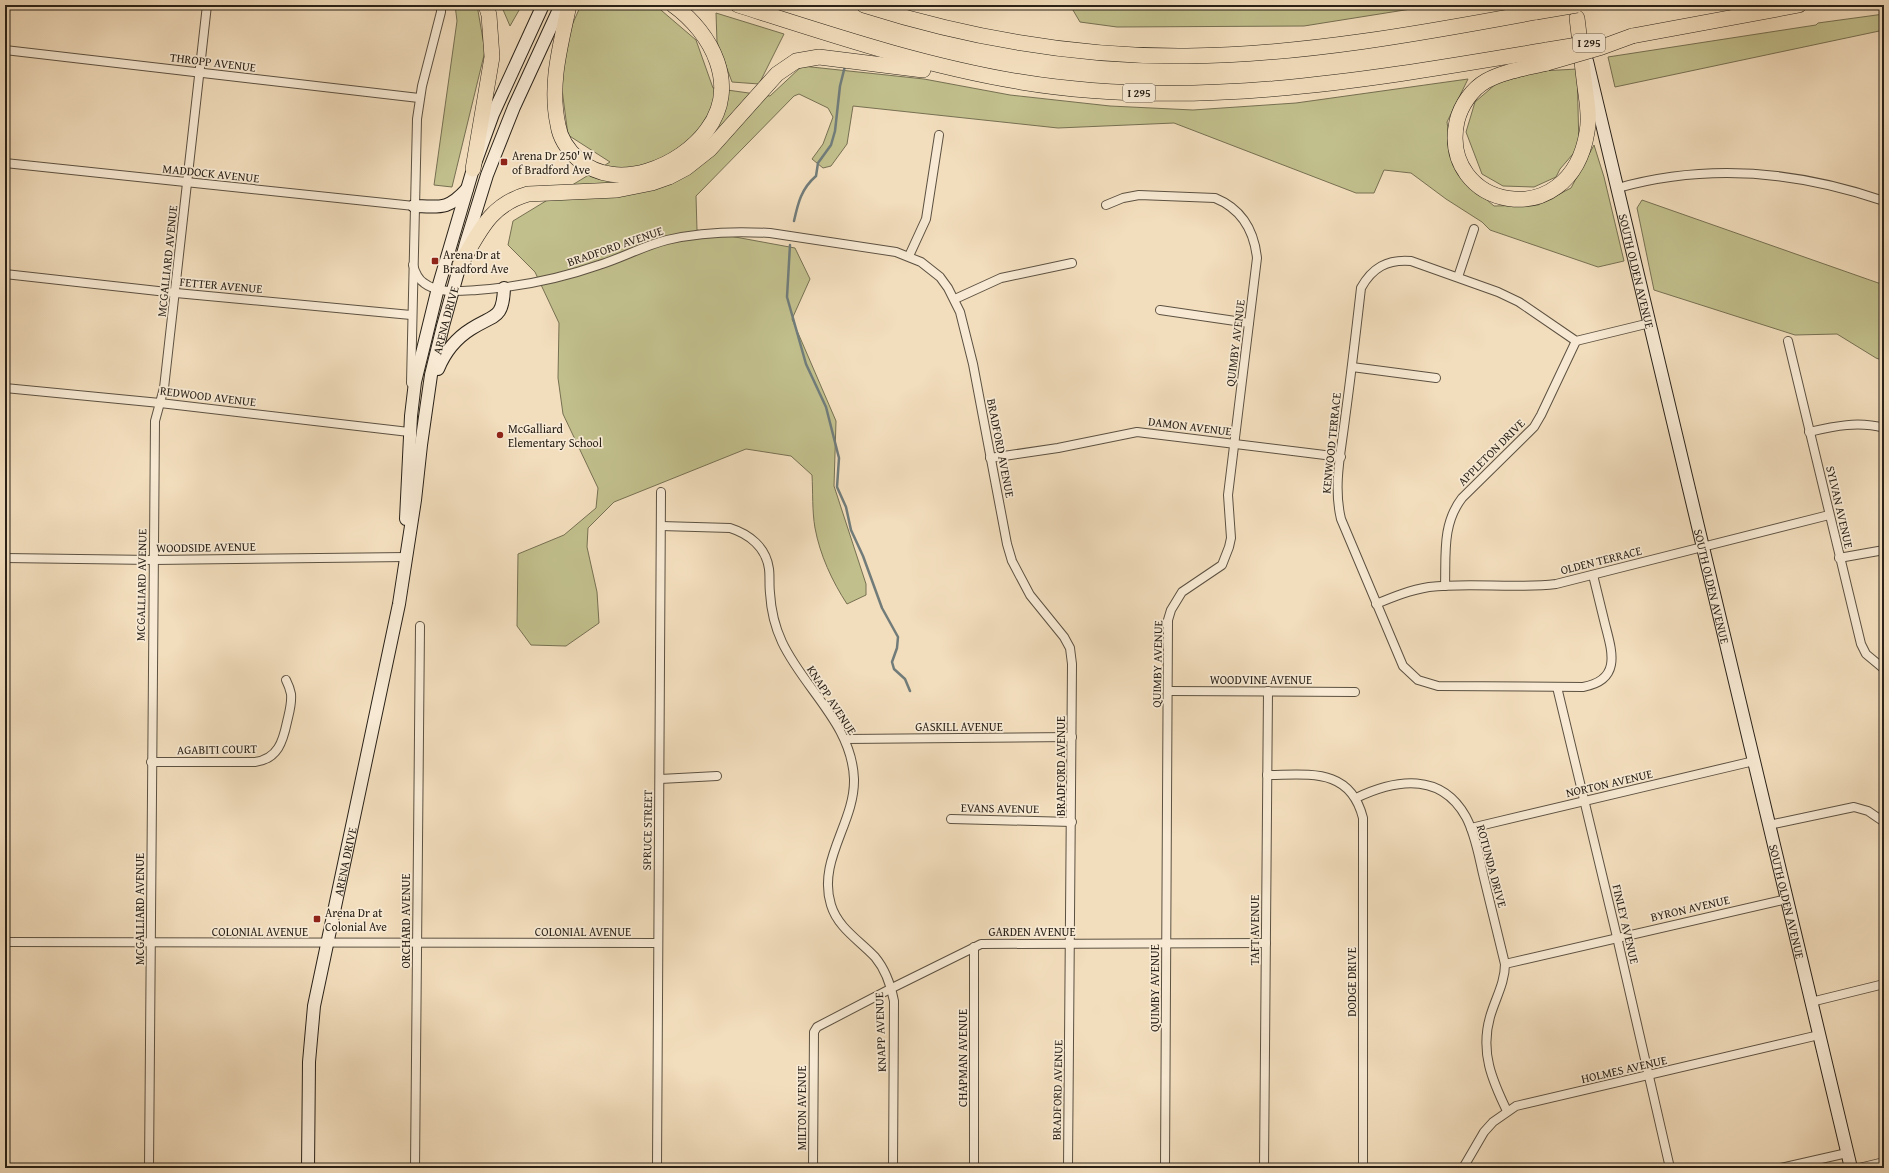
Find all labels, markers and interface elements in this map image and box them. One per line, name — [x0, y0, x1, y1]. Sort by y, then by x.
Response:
road number: I 295 — [1573, 34, 1605, 52]
street label: THROPP AVENUE — [169, 48, 257, 76]
road number: I 295 — [1123, 84, 1155, 102]
place label: Arena Dr 250' W of Bradford Ave — [512, 147, 594, 178]
marker: Arena Dr 250' W of Bradford Ave — [499, 157, 509, 167]
street label: MADDOCK AVENUE — [162, 159, 260, 187]
street label: MCGALLIARD AVENUE — [153, 204, 181, 318]
street label: SOUTH OLDEN AVENUE — [1615, 212, 1659, 330]
street label: BRADFORD AVENUE — [565, 222, 665, 270]
place label: Arena Dr at Bradford Ave — [443, 246, 509, 277]
marker: Arena Dr at Bradford Ave — [430, 256, 440, 266]
street label: FETTER AVENUE — [179, 273, 263, 297]
street label: ARENA DRIVE — [428, 284, 462, 356]
street label: QUIMBY AVENUE — [1221, 299, 1249, 387]
street label: REDWOOD AVENUE — [159, 382, 257, 410]
street label: KENWOOD TERRACE — [1317, 391, 1345, 495]
street label: BRADFORD AVENUE — [983, 397, 1019, 499]
street label: DAMON AVENUE — [1147, 412, 1233, 440]
street label: APPLETON DRIVE — [1454, 415, 1528, 489]
place label: McGalliard Elementary School — [508, 420, 603, 451]
marker: McGalliard Elementary School — [495, 430, 505, 440]
street label: SYLVAN AVENUE — [1822, 464, 1858, 550]
street label: SOUTH OLDEN AVENUE — [1690, 527, 1734, 645]
street label: MCGALLIARD AVENUE — [132, 529, 150, 641]
street label: WOODSIDE AVENUE — [156, 538, 256, 556]
street label: OLDEN TERRACE — [1559, 542, 1643, 578]
street label: QUIMBY AVENUE — [1148, 620, 1166, 708]
street label: KNAPP AVENUE — [803, 662, 861, 738]
street label: WOODVINE AVENUE — [1210, 671, 1312, 688]
street label: BRADFORD AVENUE — [1052, 716, 1069, 816]
street label: GASKILL AVENUE — [915, 718, 1003, 735]
street label: AGABITI COURT — [177, 740, 257, 758]
street label: NORTON AVENUE — [1564, 765, 1654, 801]
street label: SPRUCE STREET — [638, 789, 656, 871]
street label: EVANS AVENUE — [961, 799, 1039, 817]
street label: ROTUNDA DRIVE — [1473, 823, 1511, 909]
street label: ARENA DRIVE — [329, 825, 360, 897]
street label: SOUTH OLDEN AVENUE — [1766, 842, 1809, 961]
street label: MCGALLIARD AVENUE — [131, 853, 148, 965]
street label: ORCHARD AVENUE — [397, 874, 414, 968]
street label: FINLEY AVENUE — [1609, 883, 1643, 965]
street label: BYRON AVENUE — [1649, 891, 1731, 925]
street label: TAFT AVENUE — [1246, 895, 1263, 965]
place label: Arena Dr at Colonial Ave — [325, 904, 387, 935]
marker: Arena Dr at Colonial Ave — [312, 914, 322, 924]
street label: COLONIAL AVENUE — [212, 923, 308, 940]
street label: COLONIAL AVENUE — [535, 923, 631, 940]
street label: GARDEN AVENUE — [988, 923, 1076, 940]
street label: QUIMBY AVENUE — [1146, 944, 1163, 1032]
street label: DODGE DRIVE — [1343, 947, 1360, 1017]
street label: KNAPP AVENUE — [870, 992, 890, 1072]
street label: CHAPMAN AVENUE — [954, 1009, 971, 1107]
street label: BRADFORD AVENUE — [1048, 1040, 1066, 1140]
street label: HOLMES AVENUE — [1579, 1051, 1669, 1087]
street label: MILTON AVENUE — [793, 1065, 810, 1151]

